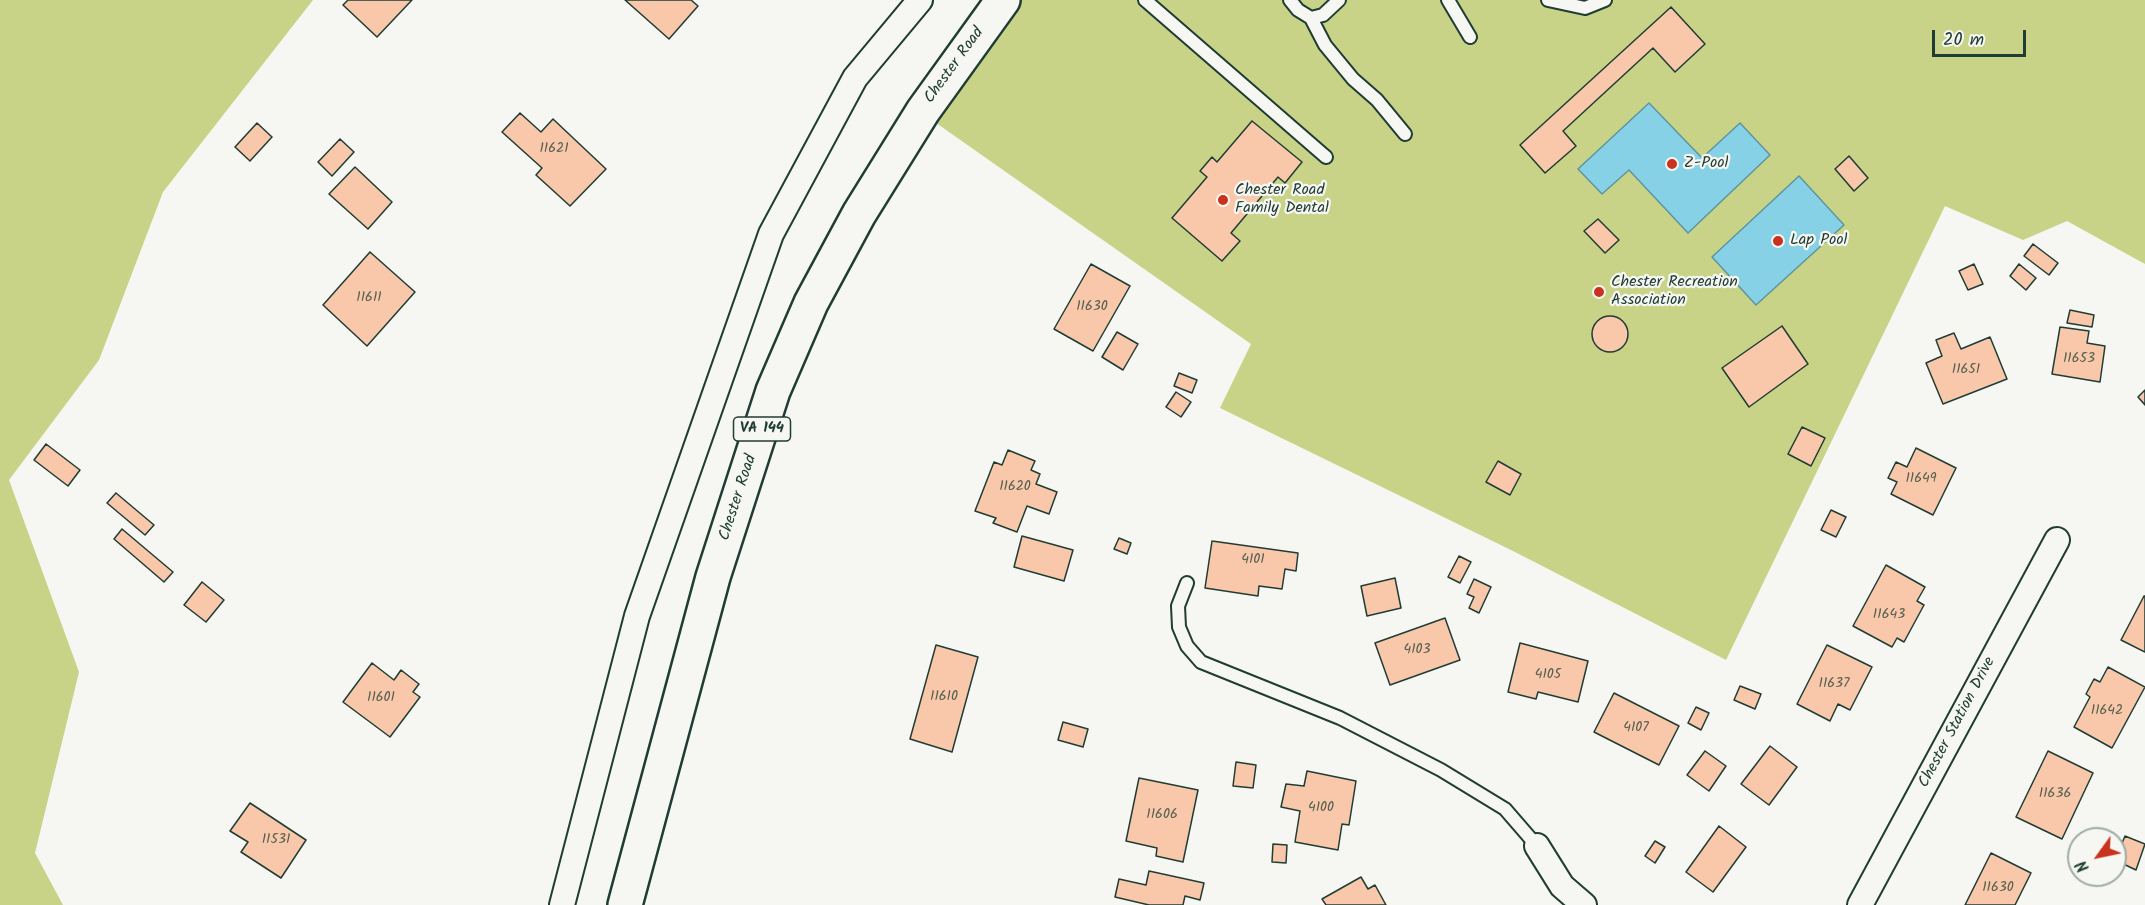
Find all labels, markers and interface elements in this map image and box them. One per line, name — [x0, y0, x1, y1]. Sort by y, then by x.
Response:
scale bar — [1935, 18, 2030, 56]
street label: Chester Road — [921, 24, 989, 108]
text: 20 m — [1943, 26, 1984, 55]
house number: 11621 — [539, 142, 569, 158]
place label: Z-Pool — [1684, 154, 1728, 174]
marker: Z-Pool — [1665, 157, 1679, 171]
place label: Chester Road Family Dental — [1235, 181, 1329, 219]
marker: Chester Road Family Dental — [1216, 193, 1230, 207]
place label: Lap Pool — [1790, 231, 1847, 251]
marker: Lap Pool — [1771, 234, 1785, 248]
place label: Chester Recreation Association — [1611, 273, 1738, 311]
marker: Chester Recreation Association — [1592, 285, 1606, 299]
house number: 11611 — [356, 291, 382, 307]
house number: 11630 — [1076, 300, 1108, 316]
house number: 11653 — [2063, 352, 2095, 368]
house number: 11651 — [1952, 363, 1980, 379]
road number: VA 144 — [734, 417, 790, 441]
street label: Chester Road — [716, 453, 762, 543]
house number: 11649 — [1905, 472, 1937, 488]
house number: 11620 — [999, 480, 1031, 496]
house number: 4101 — [1241, 553, 1265, 569]
house number: 11643 — [1873, 608, 1905, 624]
house number: 4103 — [1403, 643, 1431, 659]
street label: Chester Station Drive — [1915, 654, 2001, 792]
house number: 4105 — [1535, 668, 1561, 684]
house number: 11637 — [1818, 677, 1850, 693]
house number: 11610 — [930, 690, 958, 706]
house number: 11601 — [367, 691, 395, 707]
house number: 11642 — [2091, 704, 2123, 720]
house number: 4107 — [1623, 721, 1649, 737]
house number: 11636 — [2039, 787, 2071, 803]
house number: 4100 — [1308, 801, 1334, 817]
house number: 11606 — [1146, 808, 1178, 824]
north arrow — [2067, 827, 2127, 887]
house number: 11531 — [262, 833, 290, 849]
text: N — [2070, 855, 2096, 877]
house number: 11630 — [1982, 881, 2014, 897]

